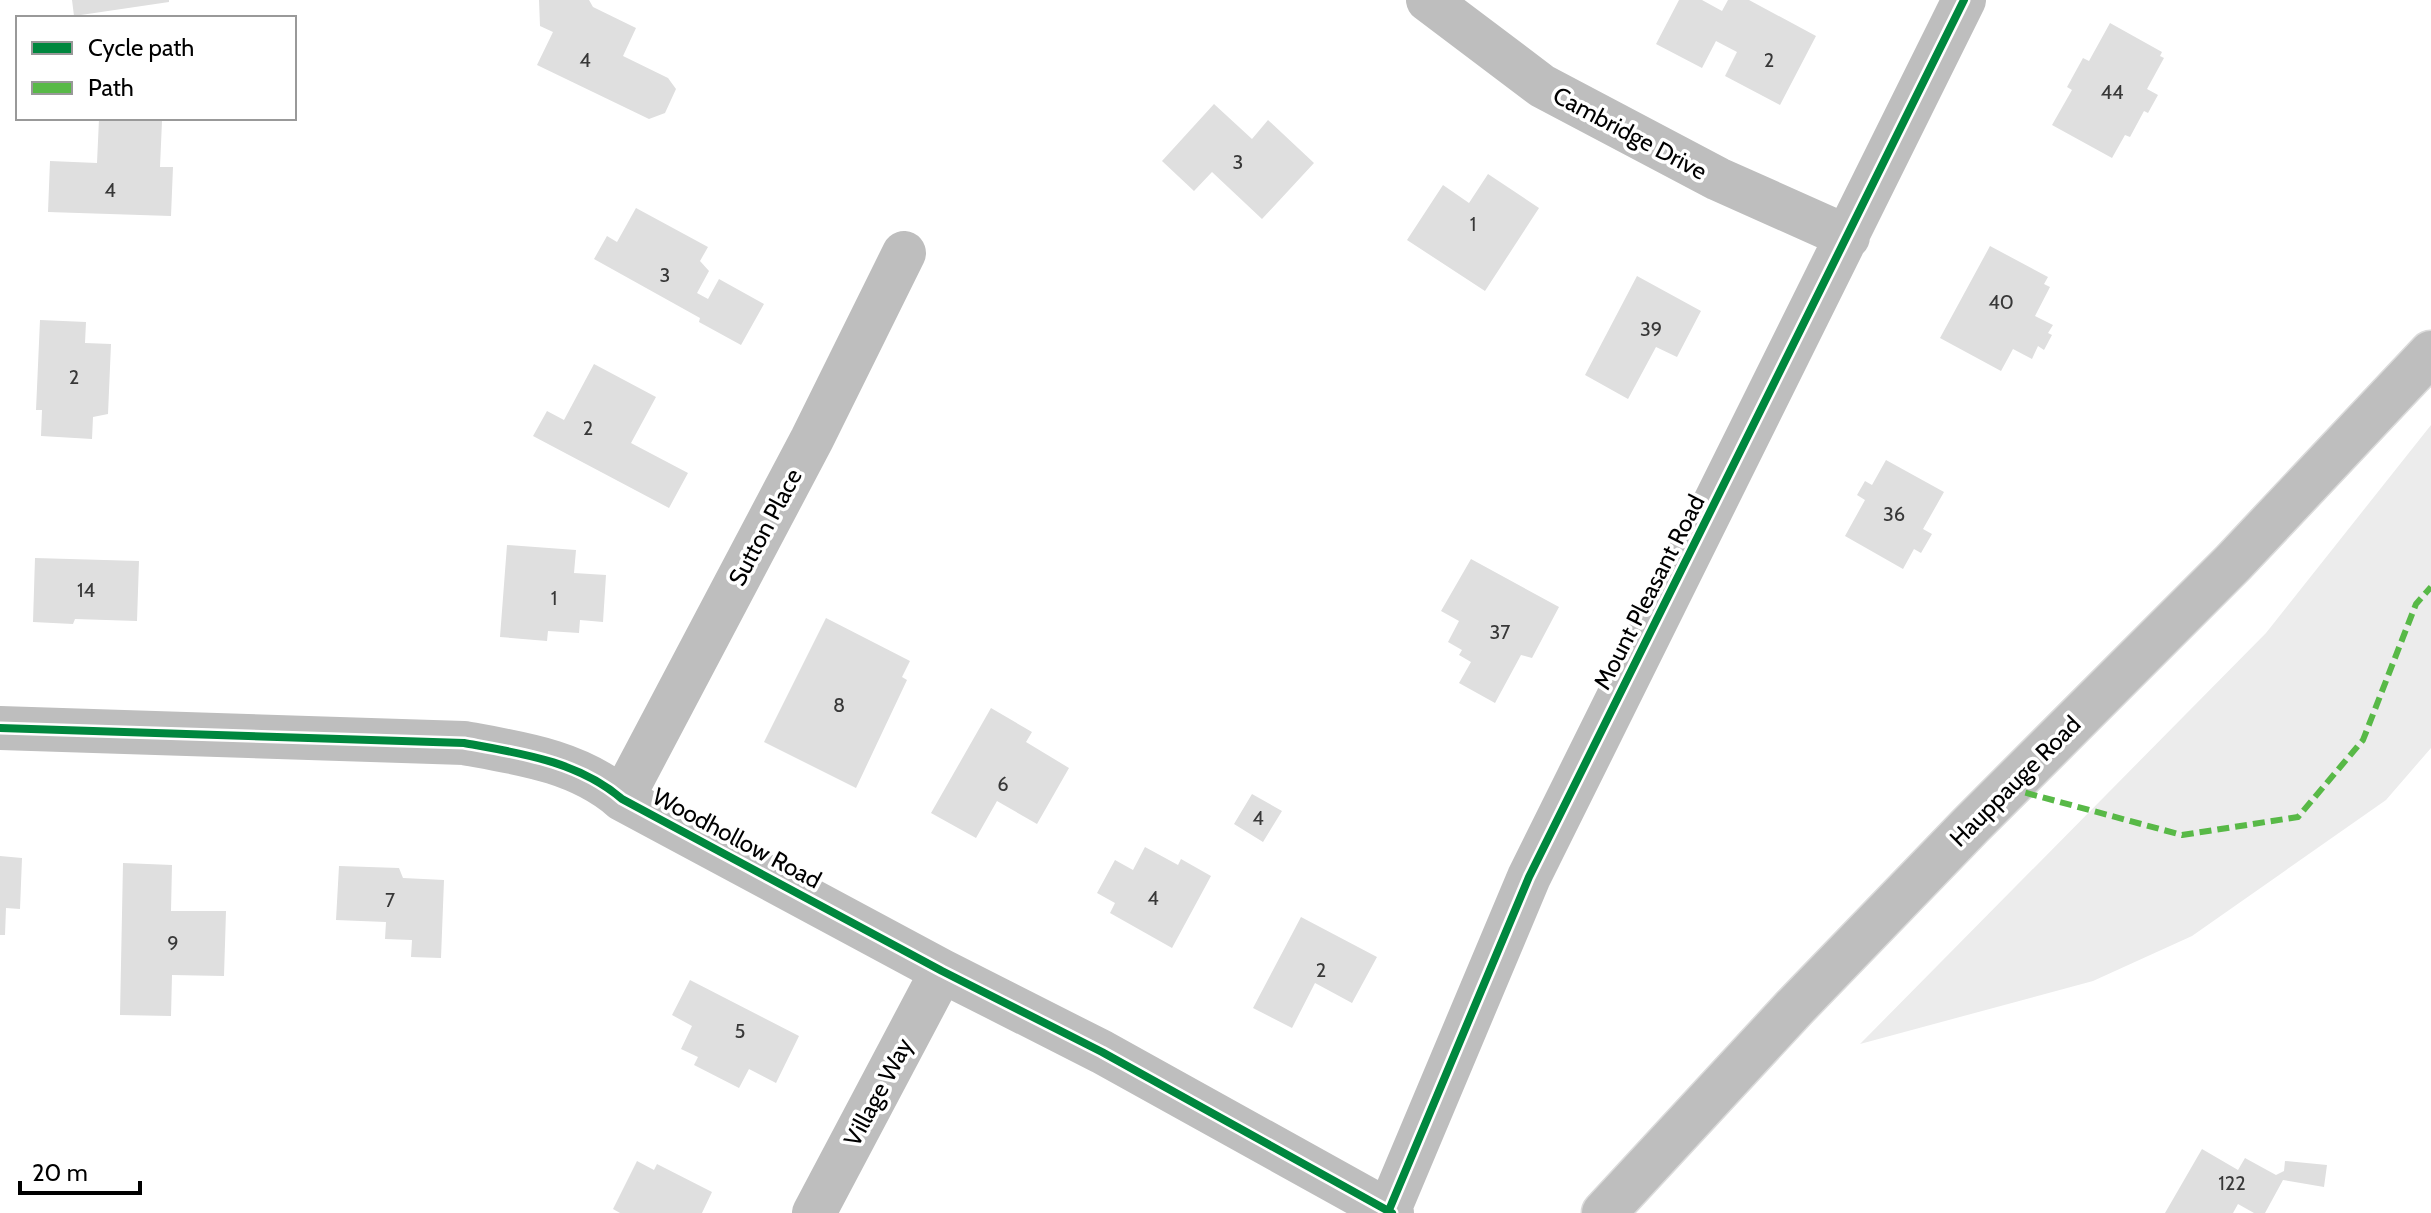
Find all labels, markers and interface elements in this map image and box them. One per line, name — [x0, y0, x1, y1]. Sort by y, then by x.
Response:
legend — [16, 16, 296, 120]
text: Cycle path — [88, 33, 194, 62]
house number: 4 — [579, 48, 591, 72]
house number: 2 — [1764, 48, 1774, 72]
text: Path — [88, 73, 134, 102]
street label: Cambridge Drive — [1548, 80, 1712, 186]
house number: 44 — [2100, 80, 2124, 104]
house number: 3 — [1233, 150, 1243, 174]
house number: 4 — [104, 178, 116, 202]
house number: 1 — [1470, 212, 1476, 236]
house number: 3 — [660, 263, 670, 287]
house number: 40 — [1988, 290, 2014, 314]
house number: 39 — [1640, 317, 1662, 341]
house number: 2 — [69, 365, 79, 389]
house number: 2 — [583, 416, 593, 440]
street label: Sutton Place — [722, 464, 808, 590]
street label: Mount Pleasant Road — [1587, 490, 1711, 694]
house number: 36 — [1883, 502, 1905, 526]
house number: 14 — [77, 578, 95, 602]
house number: 1 — [551, 586, 557, 610]
house number: 37 — [1490, 620, 1510, 644]
house number: 8 — [833, 693, 845, 717]
street label: Hauppauge Road — [1943, 709, 2087, 853]
house number: 6 — [997, 772, 1009, 796]
street label: Woodhollow Road — [648, 781, 826, 895]
house number: 4 — [1252, 806, 1264, 830]
house number: 4 — [1147, 886, 1159, 910]
house number: 7 — [385, 888, 395, 912]
house number: 9 — [167, 931, 179, 955]
house number: 2 — [1316, 958, 1326, 982]
house number: 5 — [735, 1019, 745, 1043]
street label: Village Way — [837, 1033, 919, 1151]
scale bar — [20, 1145, 140, 1195]
text: 20 m — [32, 1158, 88, 1187]
house number: 122 — [2218, 1171, 2246, 1195]

